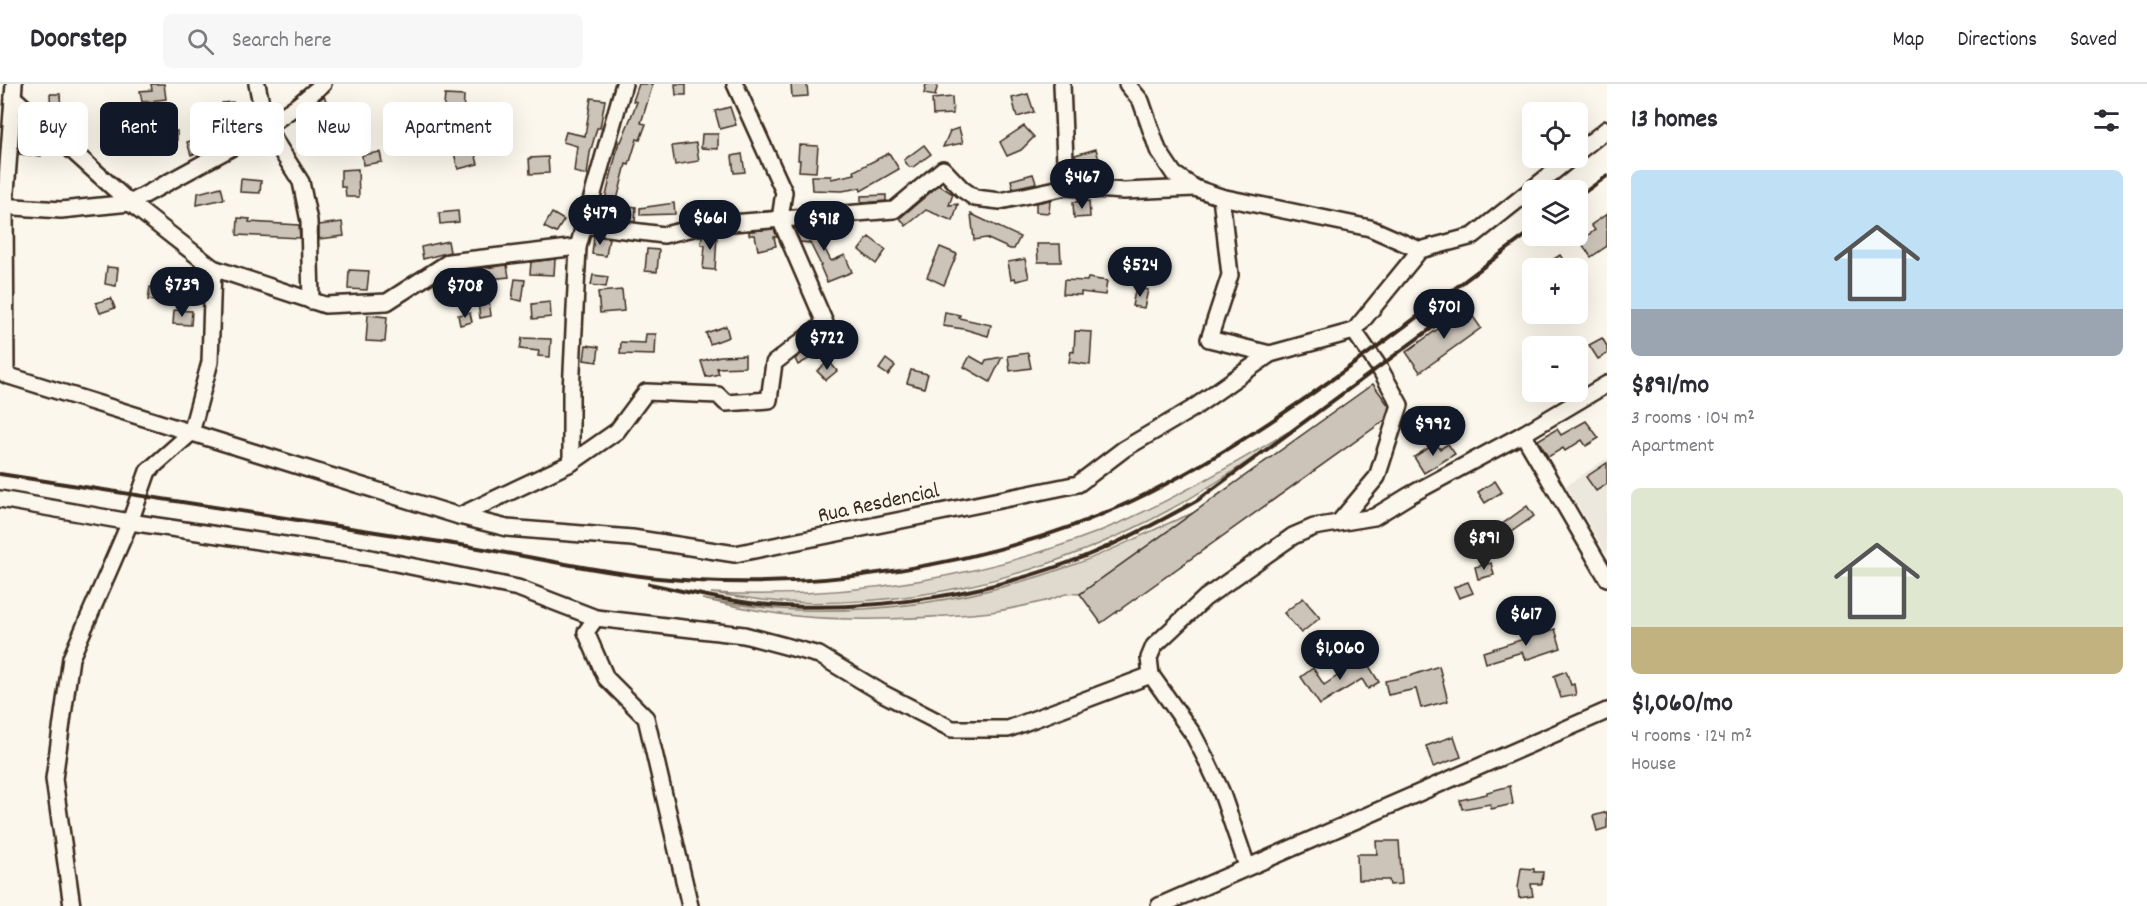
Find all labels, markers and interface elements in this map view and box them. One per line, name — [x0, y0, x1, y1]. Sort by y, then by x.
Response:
search box — [163, 14, 583, 68]
text: Doorstep — [30, 21, 127, 61]
icon: search — [184, 25, 217, 58]
text: Search here — [232, 26, 332, 57]
text: Map — [1893, 26, 1924, 56]
text: Directions — [1957, 26, 2037, 56]
text: Saved — [2070, 26, 2117, 56]
chip: Buy — [18, 102, 88, 156]
chip: Rent — [100, 102, 178, 156]
chip: Filters — [190, 102, 284, 156]
chip: New — [296, 102, 371, 156]
chip: Apartment — [383, 102, 513, 156]
map controls — [1522, 102, 1588, 402]
button: locate — [1522, 102, 1588, 168]
text: 13 homes — [1631, 102, 1718, 139]
icon: filters — [2090, 104, 2123, 137]
pin: $467 — [1046, 159, 1118, 210]
text: $467 — [1064, 164, 1100, 192]
button: layers — [1522, 180, 1588, 246]
pin: $479 — [564, 195, 636, 246]
text: $479 — [582, 200, 618, 228]
pin: $661 — [674, 200, 746, 251]
pin: $918 — [788, 201, 860, 252]
text: $661 — [693, 205, 727, 233]
text: $918 — [808, 206, 840, 234]
icon: home — [1823, 209, 1931, 317]
pin: $524 — [1104, 247, 1176, 298]
text: $524 — [1122, 252, 1158, 280]
button: + — [1522, 258, 1588, 324]
pin: $739 — [146, 267, 218, 318]
pin: $708 — [429, 268, 501, 319]
text: $739 — [164, 272, 200, 300]
text: $708 — [447, 273, 483, 301]
pin: $701 — [1408, 289, 1480, 340]
text: $701 — [1427, 294, 1461, 322]
pin: $722 — [791, 320, 863, 371]
text: $722 — [809, 325, 845, 353]
button: − — [1522, 336, 1588, 402]
text: $891/mo — [1631, 368, 1709, 405]
text: 3 rooms · 104 m² — [1631, 405, 1755, 433]
pin: $992 — [1397, 406, 1469, 457]
text: $992 — [1414, 411, 1452, 439]
text: Apartment — [1631, 433, 1714, 461]
street label: Rua Resdencial — [815, 476, 942, 532]
pin: $891 — [1448, 520, 1520, 571]
text: $891 — [1468, 525, 1500, 553]
icon: home — [1823, 527, 1931, 635]
pin: $617 — [1490, 596, 1562, 647]
text: $617 — [1510, 601, 1542, 629]
pin: $1,060 — [1291, 630, 1389, 681]
text: $1,060 — [1315, 635, 1365, 663]
text: $1,060/mo — [1631, 686, 1733, 723]
text: 4 rooms · 124 m² — [1631, 723, 1752, 751]
text: House — [1631, 751, 1676, 779]

